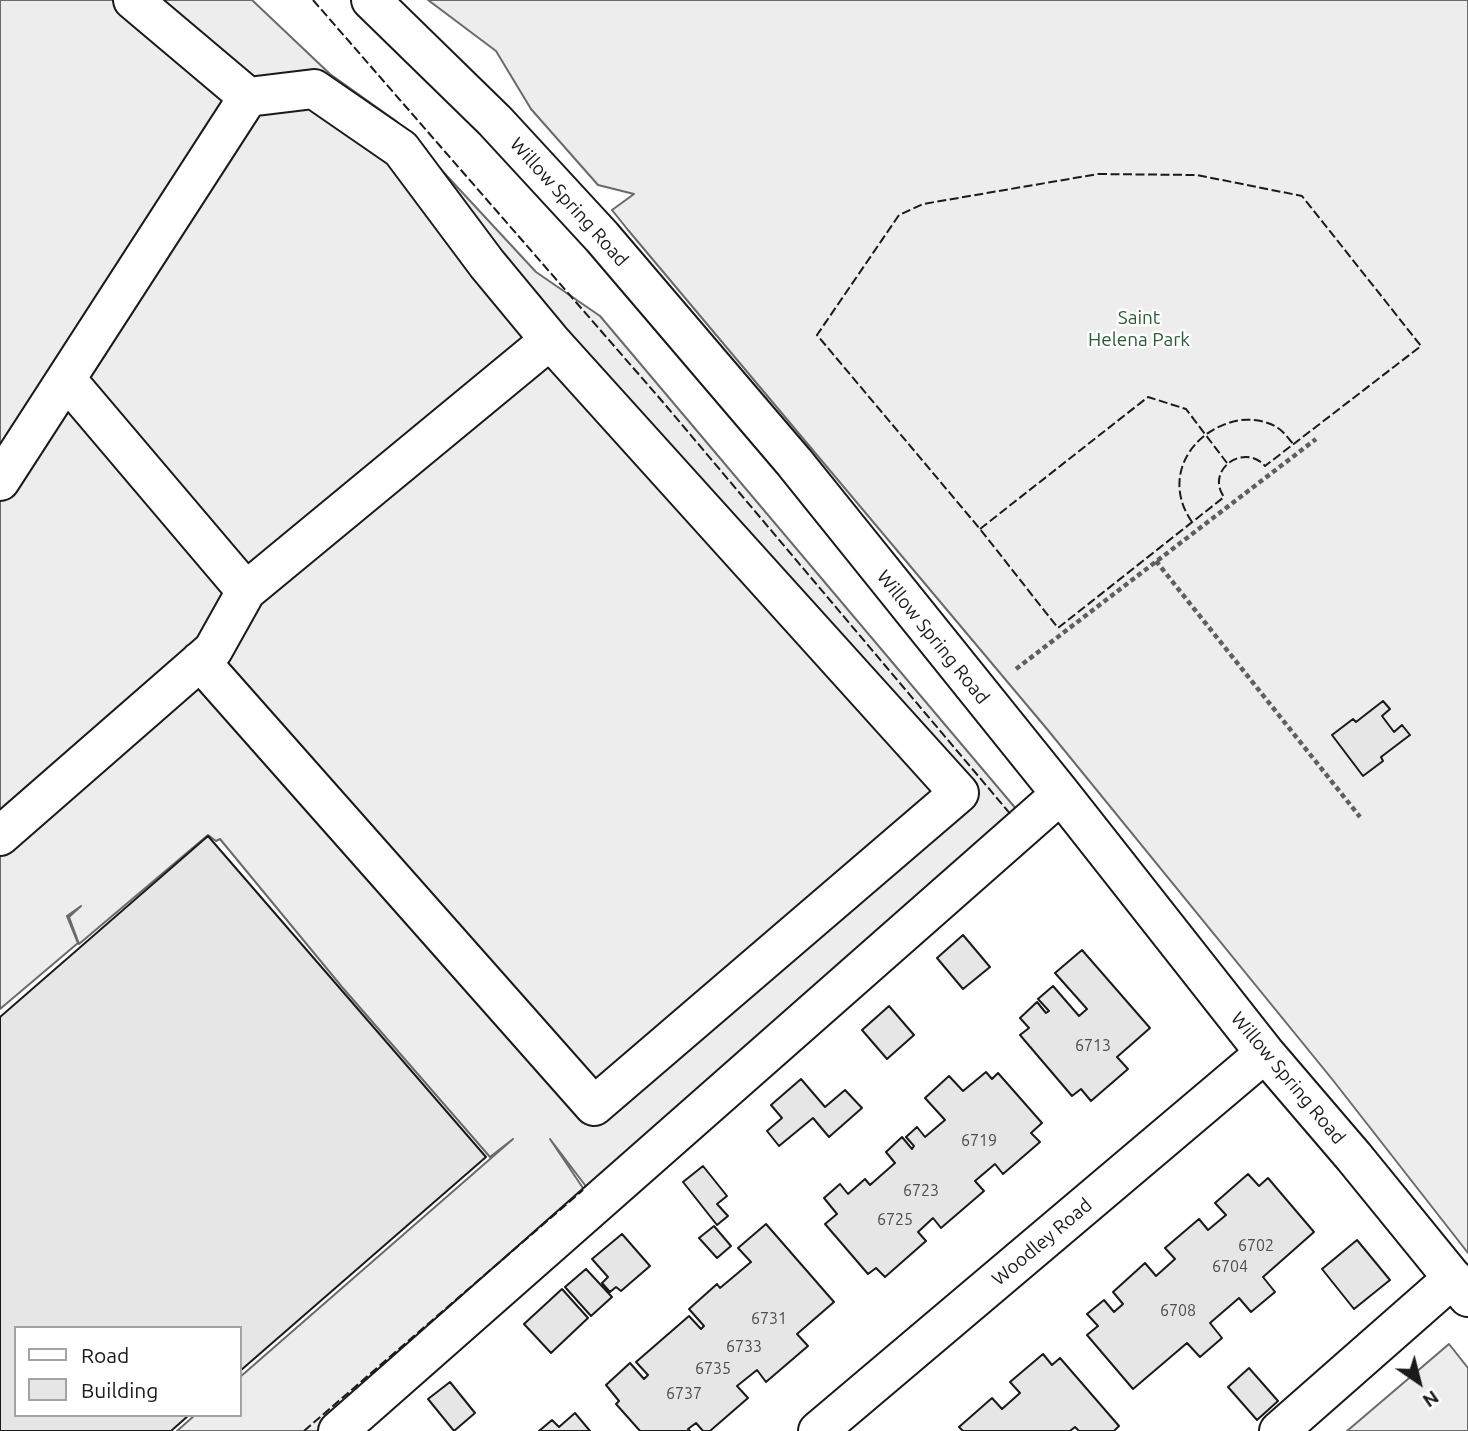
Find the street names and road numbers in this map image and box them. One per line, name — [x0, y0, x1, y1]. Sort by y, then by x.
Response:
street label: Willow Spring Road — [505, 133, 633, 271]
street label: Willow Spring Road — [872, 566, 994, 708]
street label: Willow Spring Road — [1226, 1007, 1350, 1149]
street label: Woodley Road — [987, 1194, 1097, 1290]

